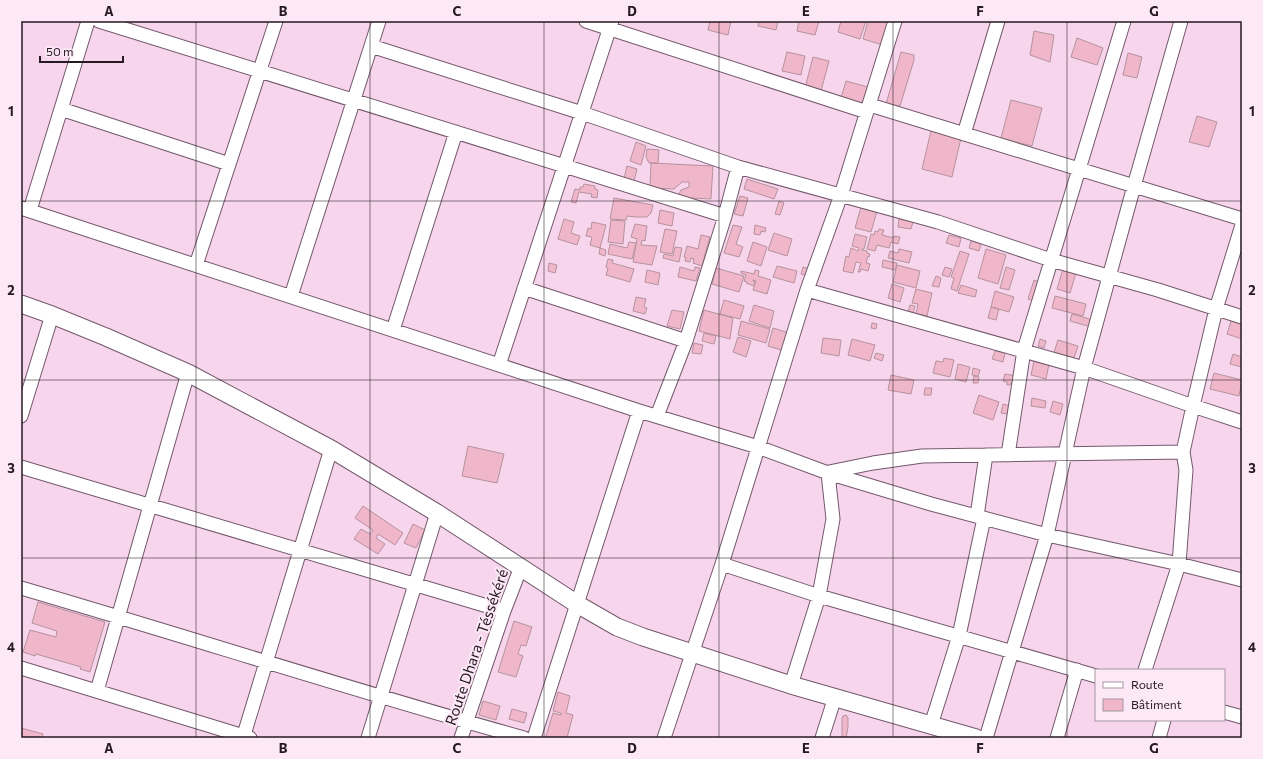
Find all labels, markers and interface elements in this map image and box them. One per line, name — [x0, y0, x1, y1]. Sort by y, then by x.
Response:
text: A — [104, 3, 114, 19]
text: B — [279, 3, 288, 19]
text: C — [453, 3, 462, 19]
text: D — [627, 3, 637, 19]
text: E — [802, 3, 810, 19]
text: F — [976, 3, 984, 19]
text: G — [1149, 3, 1159, 19]
scale bar — [40, 38, 123, 64]
text: 50 m — [46, 44, 74, 58]
text: 1 — [8, 103, 14, 119]
text: 1 — [1249, 103, 1255, 119]
text: 2 — [7, 282, 15, 298]
text: 2 — [1248, 282, 1256, 298]
text: 3 — [7, 460, 15, 476]
text: 3 — [1248, 460, 1256, 476]
street label: Route Dhara - Téssékéré — [441, 566, 511, 728]
text: 4 — [7, 639, 15, 655]
text: 4 — [1248, 639, 1256, 655]
legend — [1095, 669, 1225, 721]
text: Route — [1131, 677, 1164, 691]
text: Bâtiment — [1131, 697, 1182, 711]
text: A — [104, 740, 114, 756]
text: B — [279, 740, 288, 756]
text: C — [453, 740, 462, 756]
text: D — [627, 740, 637, 756]
text: E — [802, 740, 810, 756]
text: F — [976, 740, 984, 756]
text: G — [1149, 740, 1159, 756]

